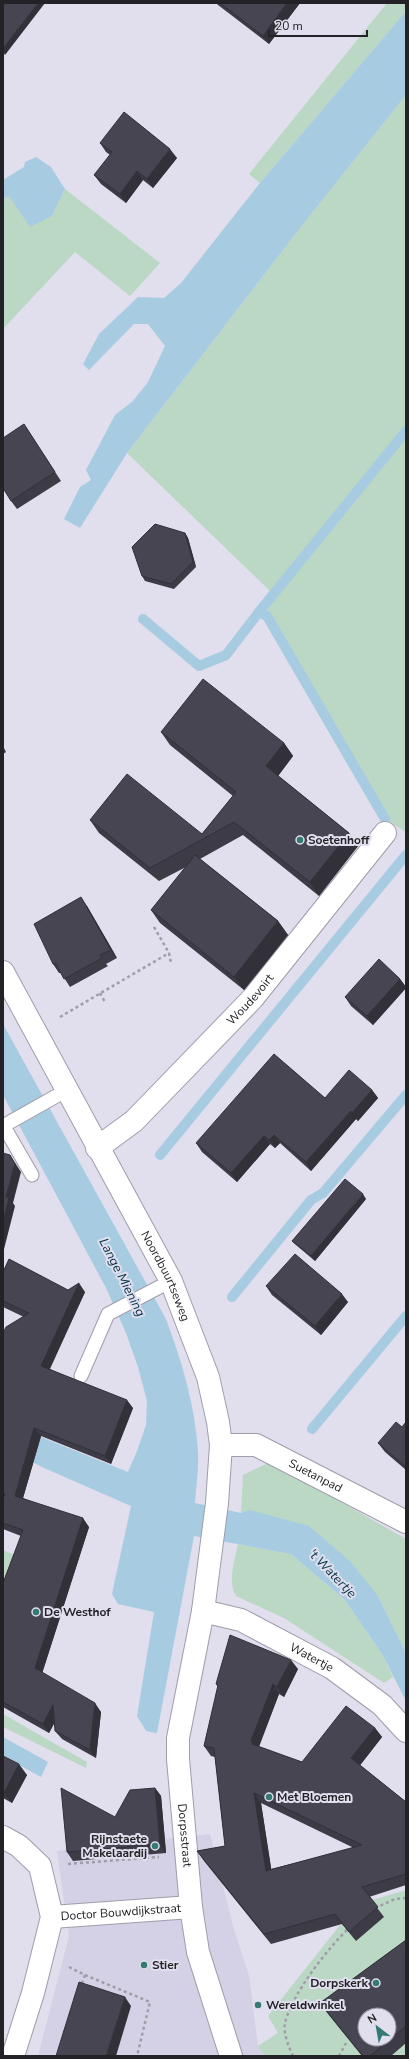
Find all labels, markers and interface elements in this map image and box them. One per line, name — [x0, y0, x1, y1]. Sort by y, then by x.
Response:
scale bar — [269, 12, 367, 38]
text: 20 m — [275, 18, 303, 34]
place label: Soetenhoff — [308, 832, 370, 848]
marker: Soetenhoff — [295, 835, 305, 845]
street label: Woudevoirt — [223, 970, 278, 1029]
street label: Noordbuurtseweg — [137, 1228, 194, 1323]
water label: Lange Miening — [95, 1235, 150, 1320]
street label: Suetanpad — [286, 1455, 345, 1496]
water label: 't Watertje — [304, 1545, 360, 1602]
place label: De Westhof — [44, 1604, 111, 1620]
marker: De Westhof — [31, 1607, 41, 1617]
street label: Watertje — [287, 1639, 336, 1675]
place label: Met Bloemen — [277, 1789, 351, 1805]
marker: Met Bloemen — [264, 1792, 274, 1802]
street label: Dorpsstraat — [174, 1803, 196, 1869]
place label: Rijnstaete Makelaardij — [82, 1831, 147, 1861]
marker: Rijnstaete Makelaardij — [150, 1841, 160, 1851]
street label: Doctor Bouwdijkstraat — [60, 1900, 182, 1924]
place label: Stier — [152, 1957, 179, 1973]
marker: Stier — [139, 1960, 149, 1970]
place label: Dorpskerk — [310, 1975, 369, 1991]
marker: Dorpskerk — [371, 1978, 381, 1988]
place label: Wereldwinkel — [266, 1997, 344, 2013]
marker: Wereldwinkel — [253, 2000, 263, 2010]
north arrow — [357, 2007, 397, 2047]
text: N — [365, 2010, 379, 2027]

